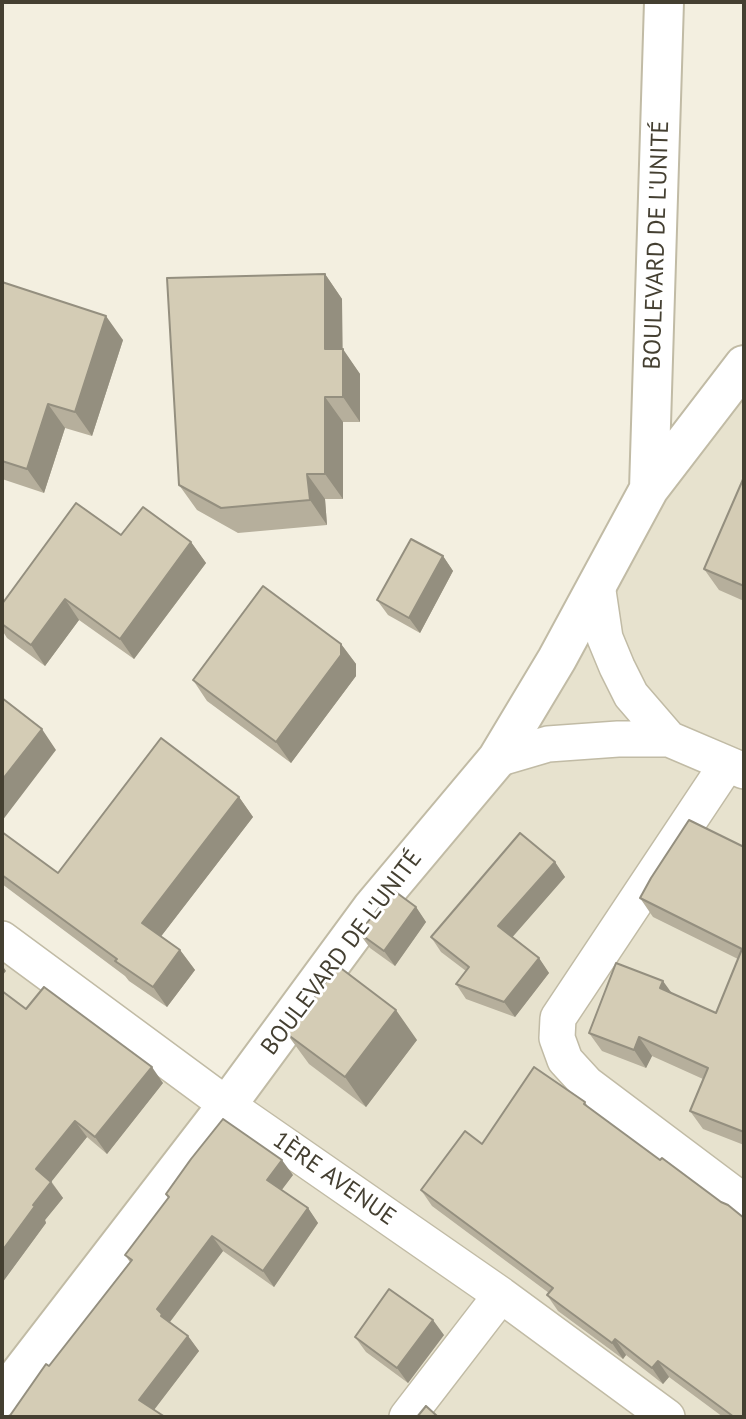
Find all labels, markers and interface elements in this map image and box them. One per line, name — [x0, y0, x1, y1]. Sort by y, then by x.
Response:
street label: BOULEVARD DE L'UNITÉ — [638, 120, 676, 370]
street label: BOULEVARD DE L'UNITÉ — [256, 845, 428, 1061]
street label: 1ÈRE AVENUE — [267, 1126, 401, 1232]

